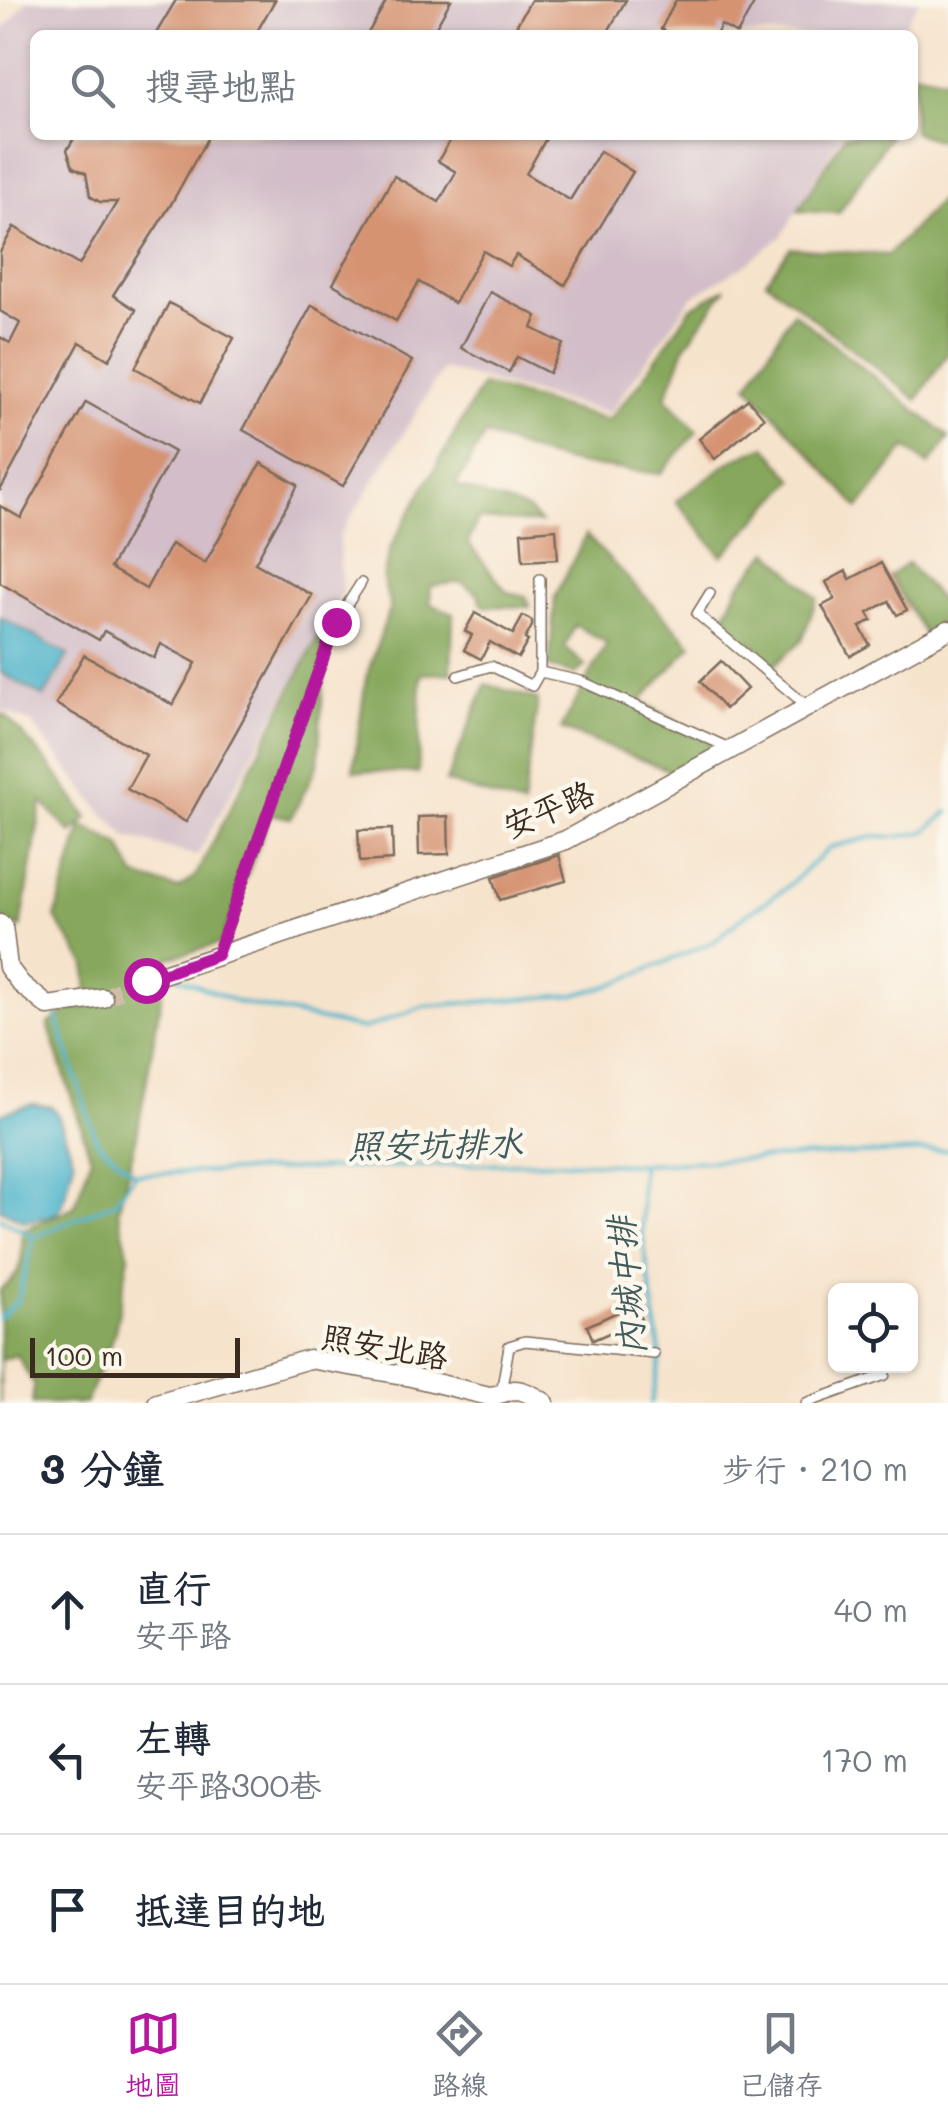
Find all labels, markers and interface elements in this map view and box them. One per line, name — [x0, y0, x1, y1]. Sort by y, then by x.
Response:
search box — [30, 30, 918, 140]
icon: search — [65, 58, 120, 113]
text: 搜尋地點 — [145, 60, 297, 110]
route end — [314, 600, 360, 646]
street label: 安平路 — [496, 770, 600, 846]
route start — [124, 958, 170, 1004]
water label: 照安坑排水 — [347, 1118, 524, 1168]
water label: 內城中排 — [596, 1211, 654, 1358]
map controls — [828, 1283, 918, 1373]
button: locate — [828, 1283, 918, 1373]
street label: 照安北路 — [318, 1313, 452, 1377]
scale bar — [30, 1333, 240, 1378]
text: 100 m — [45, 1337, 123, 1373]
text: 3 分鐘 — [40, 1440, 164, 1495]
text: 步行 · 210 m — [722, 1447, 908, 1489]
text: 直行 — [135, 1562, 211, 1612]
icon: ahead — [40, 1582, 95, 1637]
text: 40 m — [834, 1588, 908, 1630]
text: 安平路 — [135, 1613, 231, 1655]
text: 左轉 — [135, 1712, 211, 1762]
icon: left — [40, 1732, 95, 1787]
text: 170 m — [820, 1738, 908, 1780]
text: 安平路300巷 — [135, 1763, 321, 1805]
icon: arrive — [40, 1882, 95, 1937]
text: 抵達目的地 — [135, 1884, 325, 1934]
tab: 地圖 — [125, 2006, 181, 2103]
tab: 路線 — [432, 2006, 488, 2103]
tab: 已儲存 — [739, 2006, 823, 2103]

